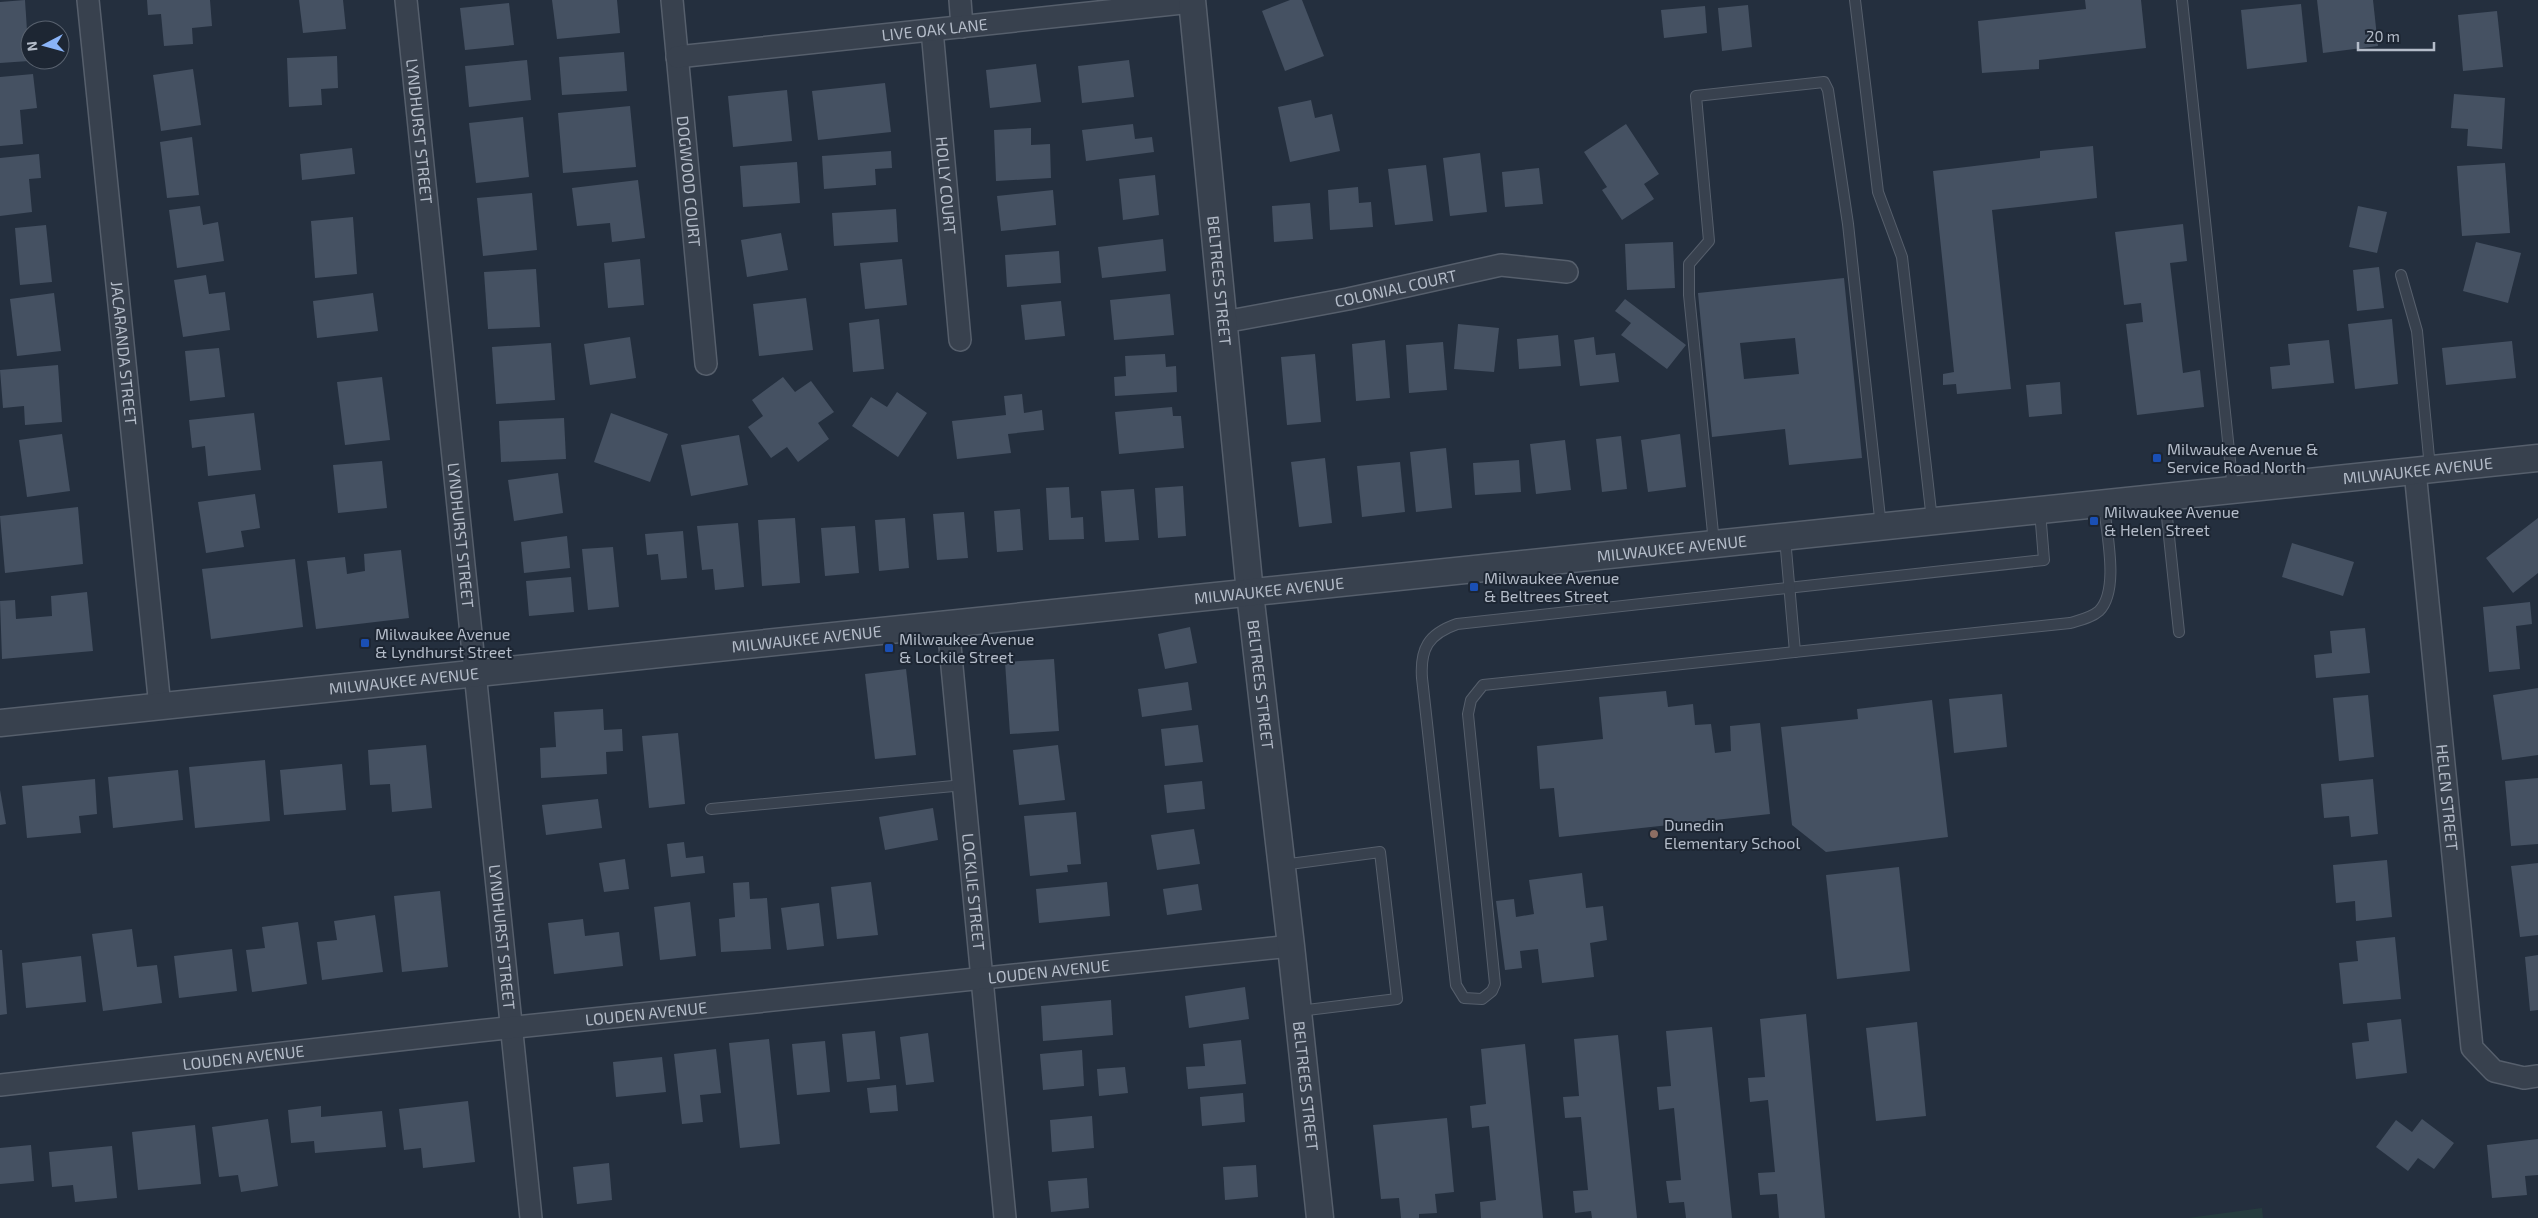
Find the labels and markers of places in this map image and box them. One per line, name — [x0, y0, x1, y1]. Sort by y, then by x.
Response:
place label: Milwaukee Avenue & Service Road North — [2167, 439, 2318, 476]
marker: Milwaukee Avenue & Service Road North — [2151, 452, 2163, 464]
place label: Milwaukee Avenue & Helen Street — [2104, 502, 2239, 539]
marker: Milwaukee Avenue & Helen Street — [2088, 515, 2100, 527]
place label: Milwaukee Avenue & Beltrees Street — [1484, 568, 1619, 605]
marker: Milwaukee Avenue & Beltrees Street — [1468, 581, 1480, 593]
place label: Milwaukee Avenue & Lyndhurst Street — [375, 624, 512, 661]
place label: Milwaukee Avenue & Lockile Street — [899, 629, 1034, 666]
marker: Milwaukee Avenue & Lyndhurst Street — [359, 637, 371, 649]
marker: Milwaukee Avenue & Lockile Street — [883, 642, 895, 654]
place label: Dunedin Elementary School — [1664, 815, 1800, 852]
marker: Dunedin Elementary School — [1648, 828, 1660, 840]

